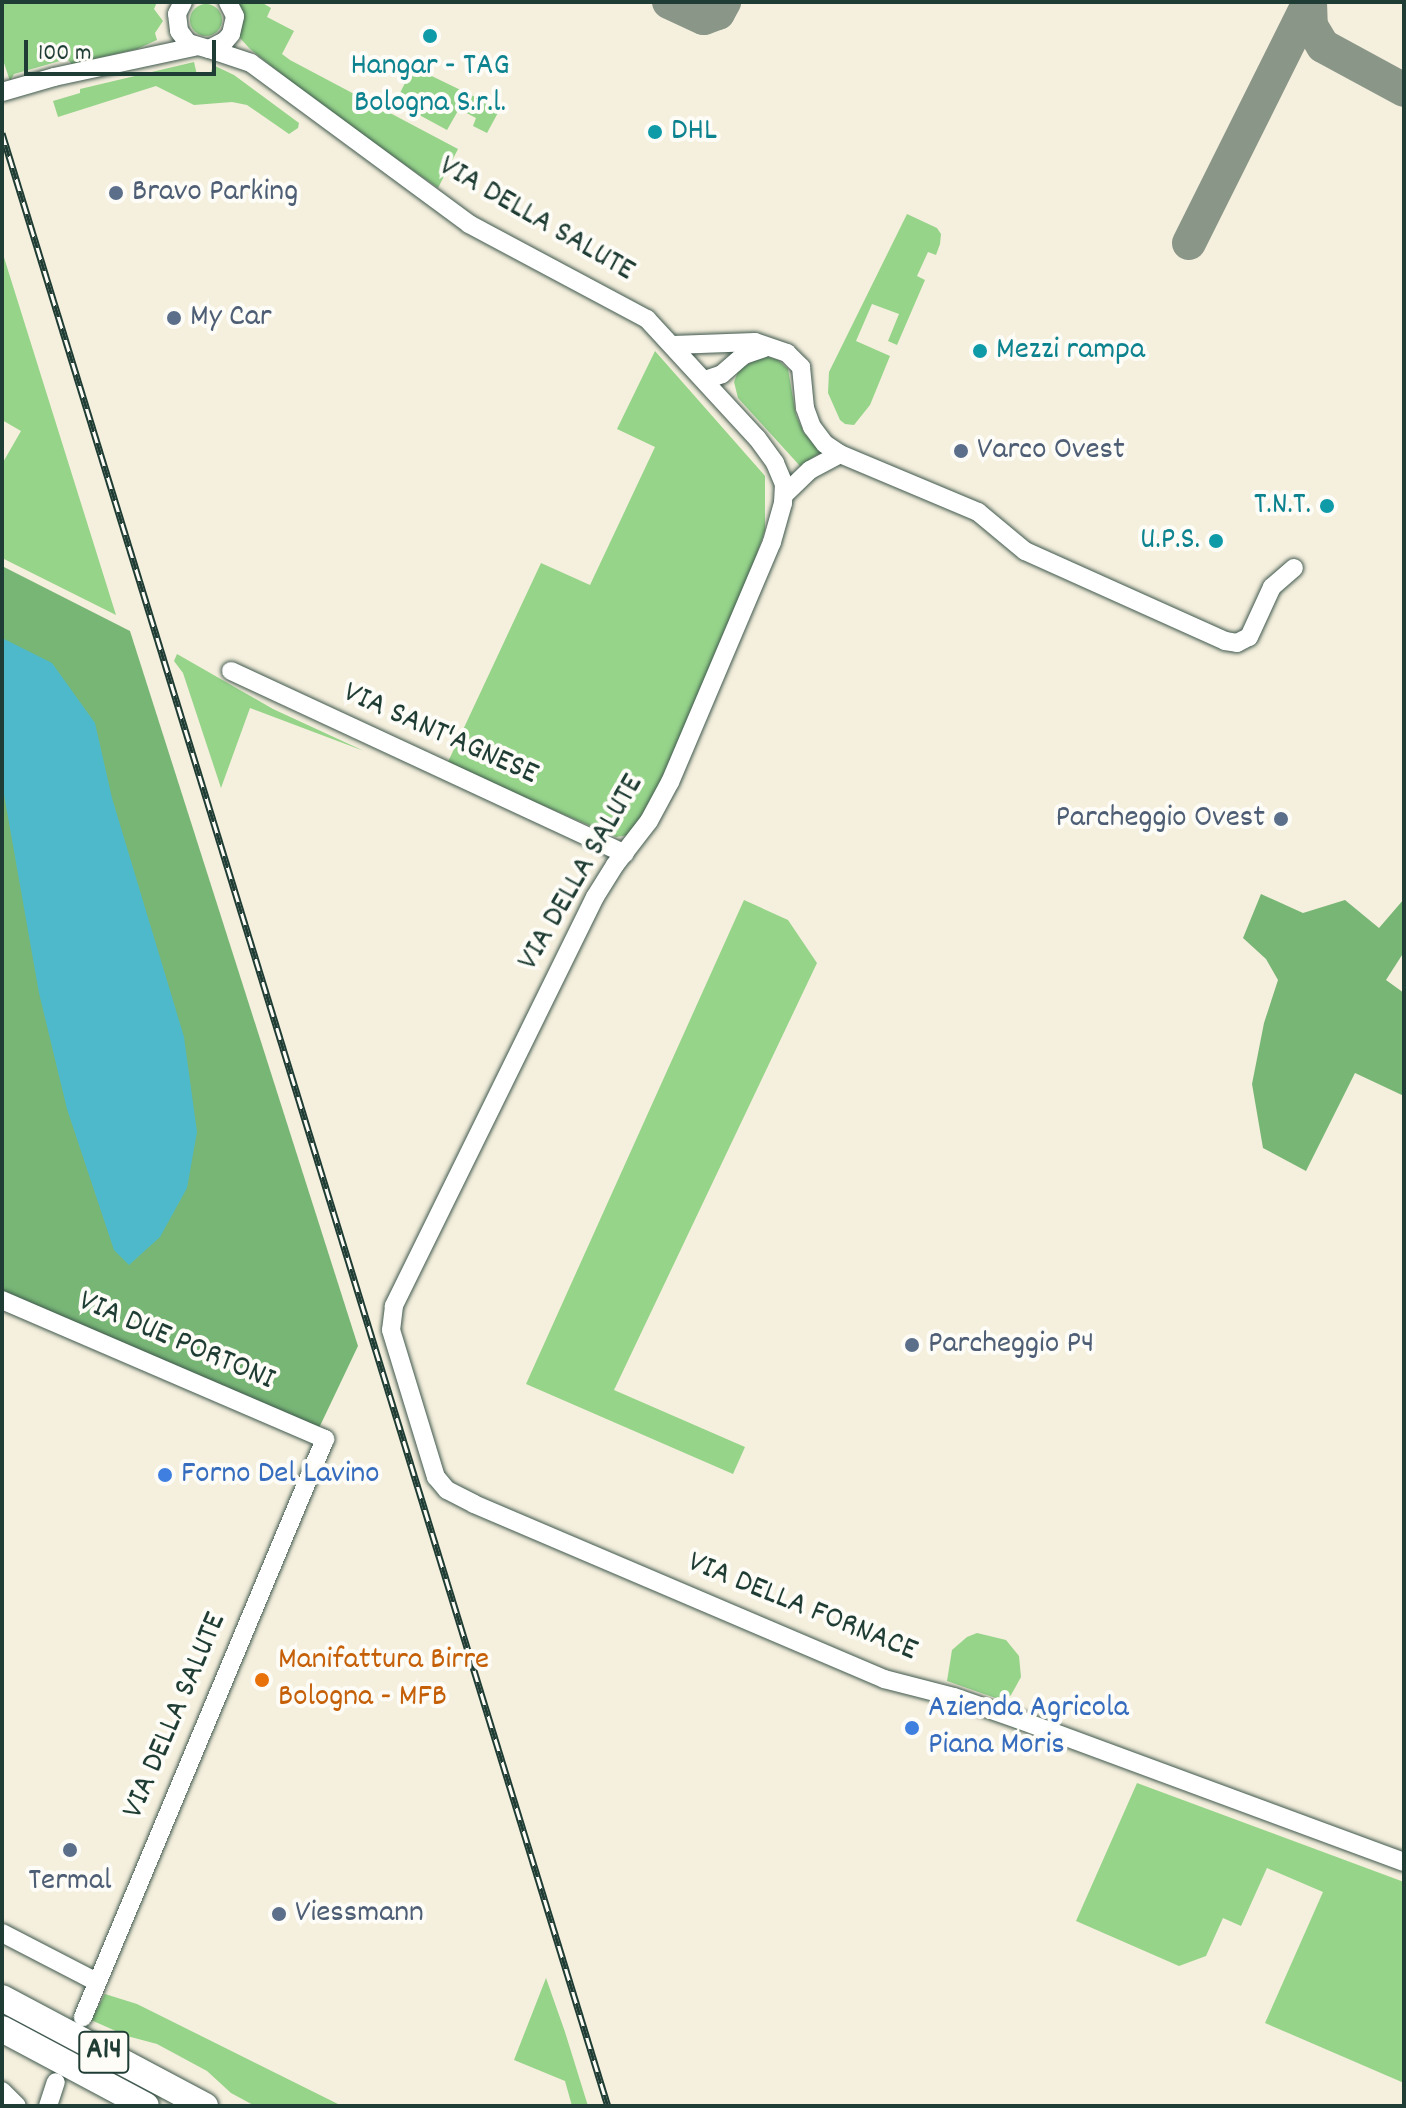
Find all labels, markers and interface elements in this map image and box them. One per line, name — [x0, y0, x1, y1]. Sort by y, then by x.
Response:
scale bar — [28, 24, 220, 74]
marker: Hangar - TAG Bologna S.r.l. — [421, 27, 439, 45]
text: 100 m — [38, 37, 91, 71]
place label: Hangar - TAG Bologna S.r.l. — [350, 49, 510, 124]
place label: DHL — [671, 113, 717, 151]
marker: DHL — [646, 123, 664, 141]
street label: VIA DELLA SALUTE — [431, 148, 641, 292]
place label: Bravo Parking — [132, 174, 298, 212]
marker: Bravo Parking — [107, 184, 125, 202]
place label: My Car — [190, 299, 272, 337]
marker: My Car — [165, 309, 183, 327]
place label: Mezzi rampa — [996, 332, 1145, 370]
marker: Mezzi rampa — [971, 342, 989, 360]
place label: Varco Ovest — [977, 432, 1125, 470]
marker: Varco Ovest — [952, 442, 970, 460]
place label: T.N.T. — [1254, 487, 1311, 525]
marker: T.N.T. — [1318, 497, 1336, 515]
place label: U.P.S. — [1140, 522, 1200, 560]
marker: U.P.S. — [1207, 532, 1225, 550]
street label: VIA SANT'AGNESE — [337, 675, 543, 795]
street label: VIA DELLA SALUTE — [510, 768, 654, 978]
place label: Parcheggio Ovest — [1055, 800, 1265, 838]
marker: Parcheggio Ovest — [1272, 810, 1290, 828]
street label: VIA DUE PORTONI — [72, 1283, 280, 1401]
place label: Parcheggio P4 — [928, 1326, 1094, 1364]
marker: Parcheggio P4 — [903, 1336, 921, 1354]
place label: Forno Del Lavino — [181, 1456, 380, 1494]
marker: Forno Del Lavino — [156, 1466, 174, 1484]
street label: VIA DELLA FORNACE — [682, 1545, 922, 1671]
street label: VIA DELLA SALUTE — [115, 1607, 237, 1825]
place label: Manifattura Birre Bologna - MFB — [278, 1643, 489, 1718]
marker: Manifattura Birre Bologna - MFB — [253, 1671, 271, 1689]
place label: Azienda Agricola Piana Moris — [928, 1691, 1129, 1766]
marker: Azienda Agricola Piana Moris — [903, 1719, 921, 1737]
marker: Termal — [61, 1841, 79, 1859]
place label: Termal — [28, 1863, 112, 1901]
place label: Viessmann — [295, 1895, 424, 1933]
marker: Viessmann — [270, 1905, 288, 1923]
road number: A14 — [78, 2026, 130, 2078]

